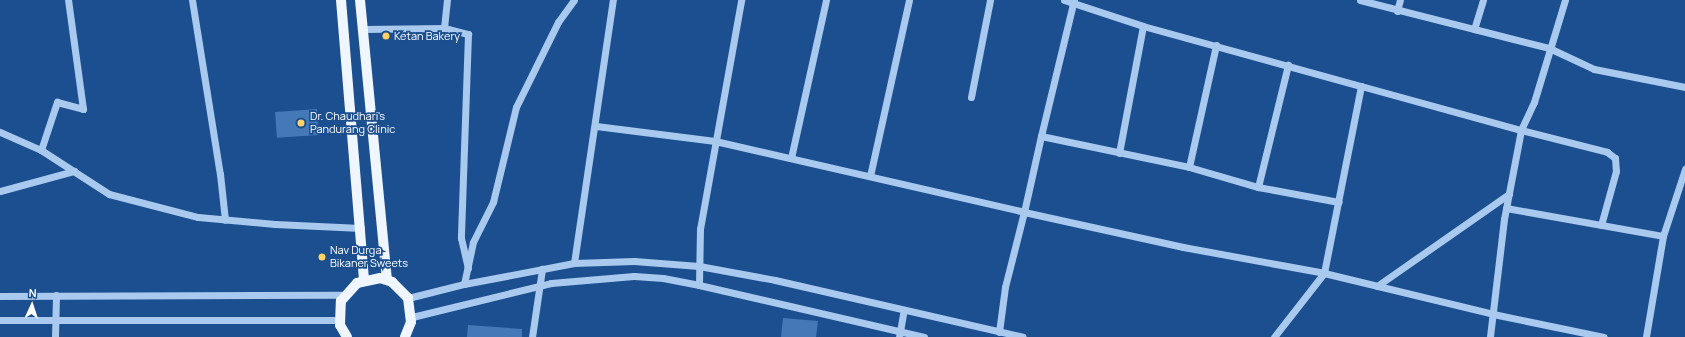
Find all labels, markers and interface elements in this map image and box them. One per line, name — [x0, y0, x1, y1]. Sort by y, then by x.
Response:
place label: Ketan Bakery — [394, 29, 460, 43]
marker: Ketan Bakery — [381, 31, 391, 41]
place label: Dr. Chaudhari's Pandurang Clinic — [310, 110, 395, 136]
marker: Dr. Chaudhari's Pandurang Clinic — [295, 117, 307, 129]
place label: Nav Durga Bikaner Sweets — [330, 244, 408, 270]
marker: Nav Durga Bikaner Sweets — [317, 252, 327, 262]
north arrow — [12, 285, 52, 325]
text: N — [28, 285, 37, 300]

